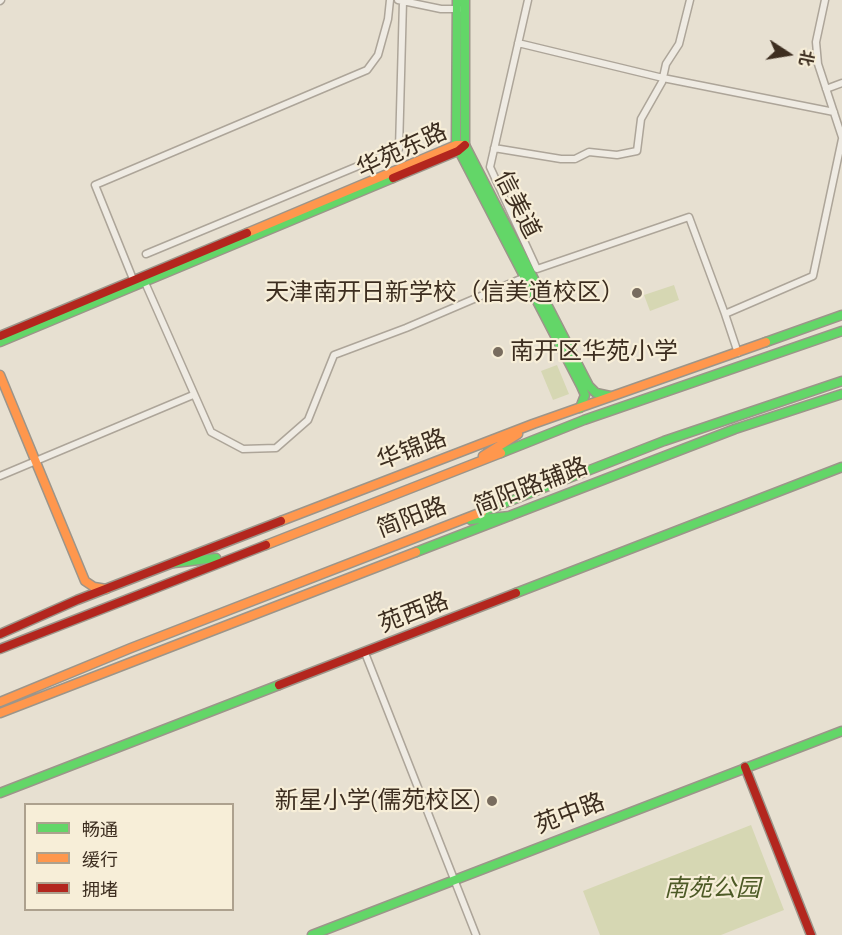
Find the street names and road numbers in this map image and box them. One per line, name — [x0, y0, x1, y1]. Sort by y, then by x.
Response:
street label: 华苑东路 — [352, 118, 452, 184]
street label: 信美道 — [488, 166, 546, 244]
street label: 华锦路 — [373, 424, 451, 476]
street label: 简阳路辅路 — [470, 452, 592, 522]
street label: 简阳路 — [373, 492, 451, 544]
street label: 苑西路 — [375, 587, 453, 639]
street label: 苑中路 — [531, 788, 609, 840]

